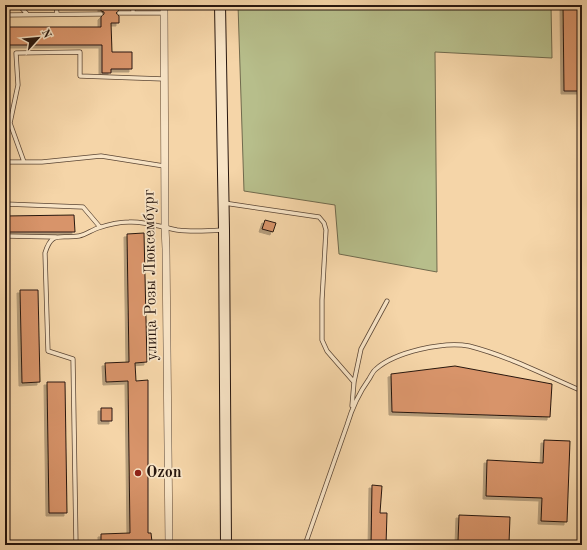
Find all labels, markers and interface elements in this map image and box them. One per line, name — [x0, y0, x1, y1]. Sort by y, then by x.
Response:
north arrow — [18, 18, 58, 58]
text: N — [39, 28, 53, 41]
street label: улица Розы Люксембург — [142, 189, 160, 361]
place label: Ozon — [146, 465, 182, 481]
marker: Ozon — [133, 468, 143, 478]

